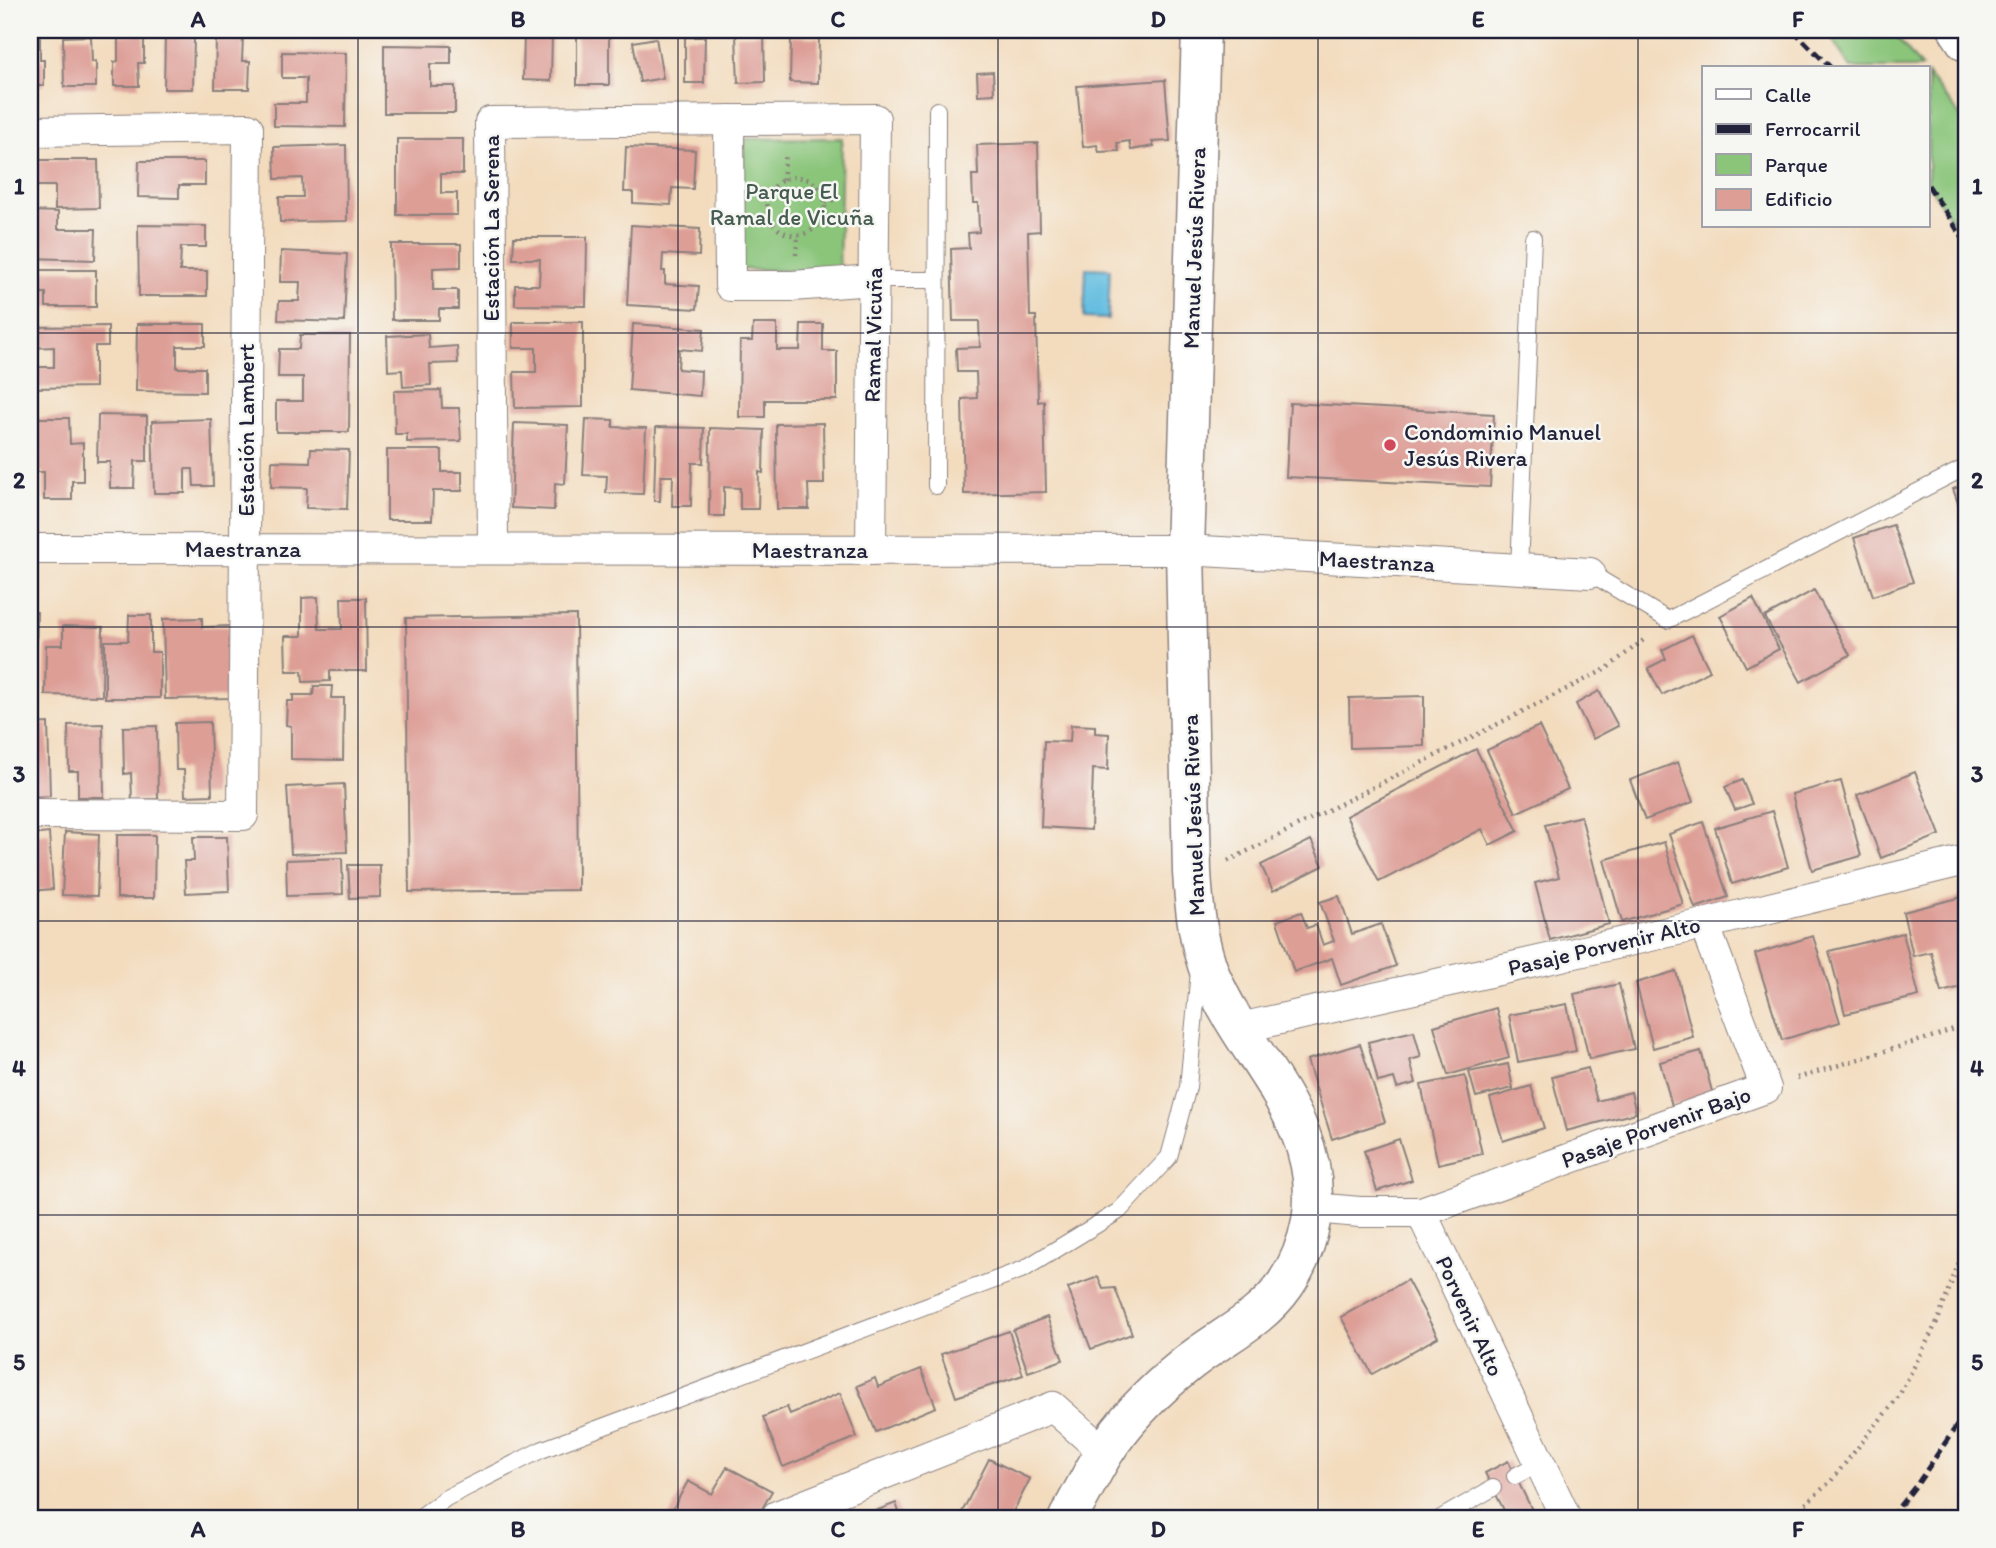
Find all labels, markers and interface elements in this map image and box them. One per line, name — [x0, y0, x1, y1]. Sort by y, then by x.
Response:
text: A — [190, 5, 206, 33]
text: B — [511, 5, 526, 33]
text: C — [831, 5, 846, 33]
text: D — [1150, 5, 1166, 33]
text: E — [1472, 5, 1485, 33]
text: F — [1792, 5, 1805, 33]
legend — [1702, 66, 1930, 228]
text: Calle — [1765, 82, 1811, 107]
text: Ferrocarril — [1765, 116, 1860, 141]
street label: Estación La Serena — [477, 134, 505, 322]
street label: Manuel Jesús Rivera — [1176, 147, 1212, 349]
text: Parque — [1765, 152, 1828, 177]
text: 1 — [14, 172, 25, 200]
text: 1 — [1972, 172, 1983, 200]
park label: Parque El Ramal de Vicuña — [710, 177, 874, 231]
text: Edificio — [1765, 186, 1833, 211]
street label: Ramal Vicuña — [858, 267, 888, 403]
street label: Estación Lambert — [232, 343, 260, 516]
place label: Condominio Manuel Jesús Rivera — [1404, 418, 1601, 472]
marker: Condominio Manuel Jesús Rivera — [1382, 437, 1398, 453]
text: 2 — [13, 466, 26, 494]
text: 2 — [1971, 466, 1984, 494]
street label: Maestranza — [185, 535, 301, 563]
street label: Maestranza — [752, 536, 868, 564]
street label: Maestranza — [1318, 544, 1436, 578]
street label: Manuel Jesús Rivera — [1175, 714, 1211, 916]
text: 3 — [13, 760, 26, 788]
text: 3 — [1971, 760, 1984, 788]
street label: Pasaje Porvenir Alto — [1505, 910, 1703, 982]
text: 4 — [12, 1054, 26, 1082]
text: 4 — [1970, 1054, 1984, 1082]
street label: Pasaje Porvenir Bajo — [1558, 1080, 1754, 1174]
street label: Porvenir Alto — [1430, 1251, 1510, 1381]
text: 5 — [13, 1348, 25, 1376]
text: 5 — [1971, 1348, 1983, 1376]
text: A — [190, 1515, 206, 1543]
text: B — [511, 1515, 526, 1543]
text: C — [831, 1515, 846, 1543]
text: D — [1150, 1515, 1166, 1543]
text: E — [1472, 1515, 1485, 1543]
text: F — [1792, 1515, 1805, 1543]

